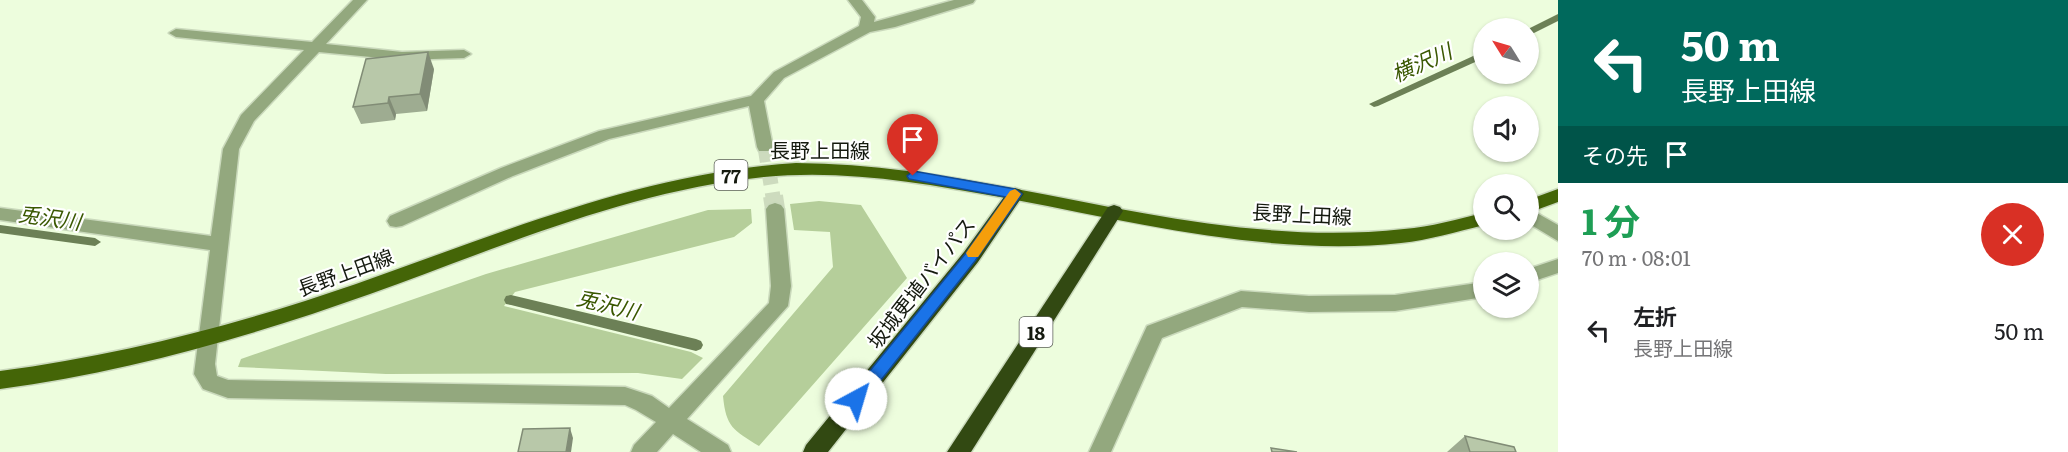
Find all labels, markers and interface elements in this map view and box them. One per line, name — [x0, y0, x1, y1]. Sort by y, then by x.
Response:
text: 50 m — [1681, 12, 1780, 74]
north arrow — [1473, 18, 1539, 84]
map controls — [1473, 18, 1539, 318]
icon: left — [1582, 24, 1660, 102]
water label: 横沢川 — [1386, 33, 1458, 88]
text: 長野上田線 — [1681, 69, 1816, 109]
button: sound — [1473, 96, 1539, 162]
pin — [887, 114, 938, 176]
icon: arrive — [896, 123, 929, 156]
street label: 長野上田線 — [770, 134, 870, 164]
text: その先 — [1582, 138, 1648, 171]
icon: arrive — [1660, 138, 1693, 171]
road number: 77 — [714, 160, 748, 190]
button: search — [1473, 174, 1539, 240]
text: 1 分 — [1582, 193, 1640, 246]
street label: 長野上田線 — [1251, 195, 1353, 231]
water label: 兎沢川 — [17, 196, 85, 236]
button: close — [1981, 203, 2044, 266]
street label: 坂城更埴バイパス — [859, 210, 981, 354]
street label: 長野上田線 — [293, 240, 397, 302]
text: 70 m · 08:01 — [1582, 242, 1691, 272]
button: layers — [1473, 252, 1539, 318]
water label: 兎沢川 — [574, 280, 644, 326]
text: 左折 — [1633, 299, 1677, 332]
icon: left — [1582, 314, 1615, 347]
text: 50 m — [1994, 314, 2044, 347]
road number: 18 — [1020, 317, 1052, 347]
text: 長野上田線 — [1633, 332, 1733, 362]
position arrow — [824, 367, 888, 431]

